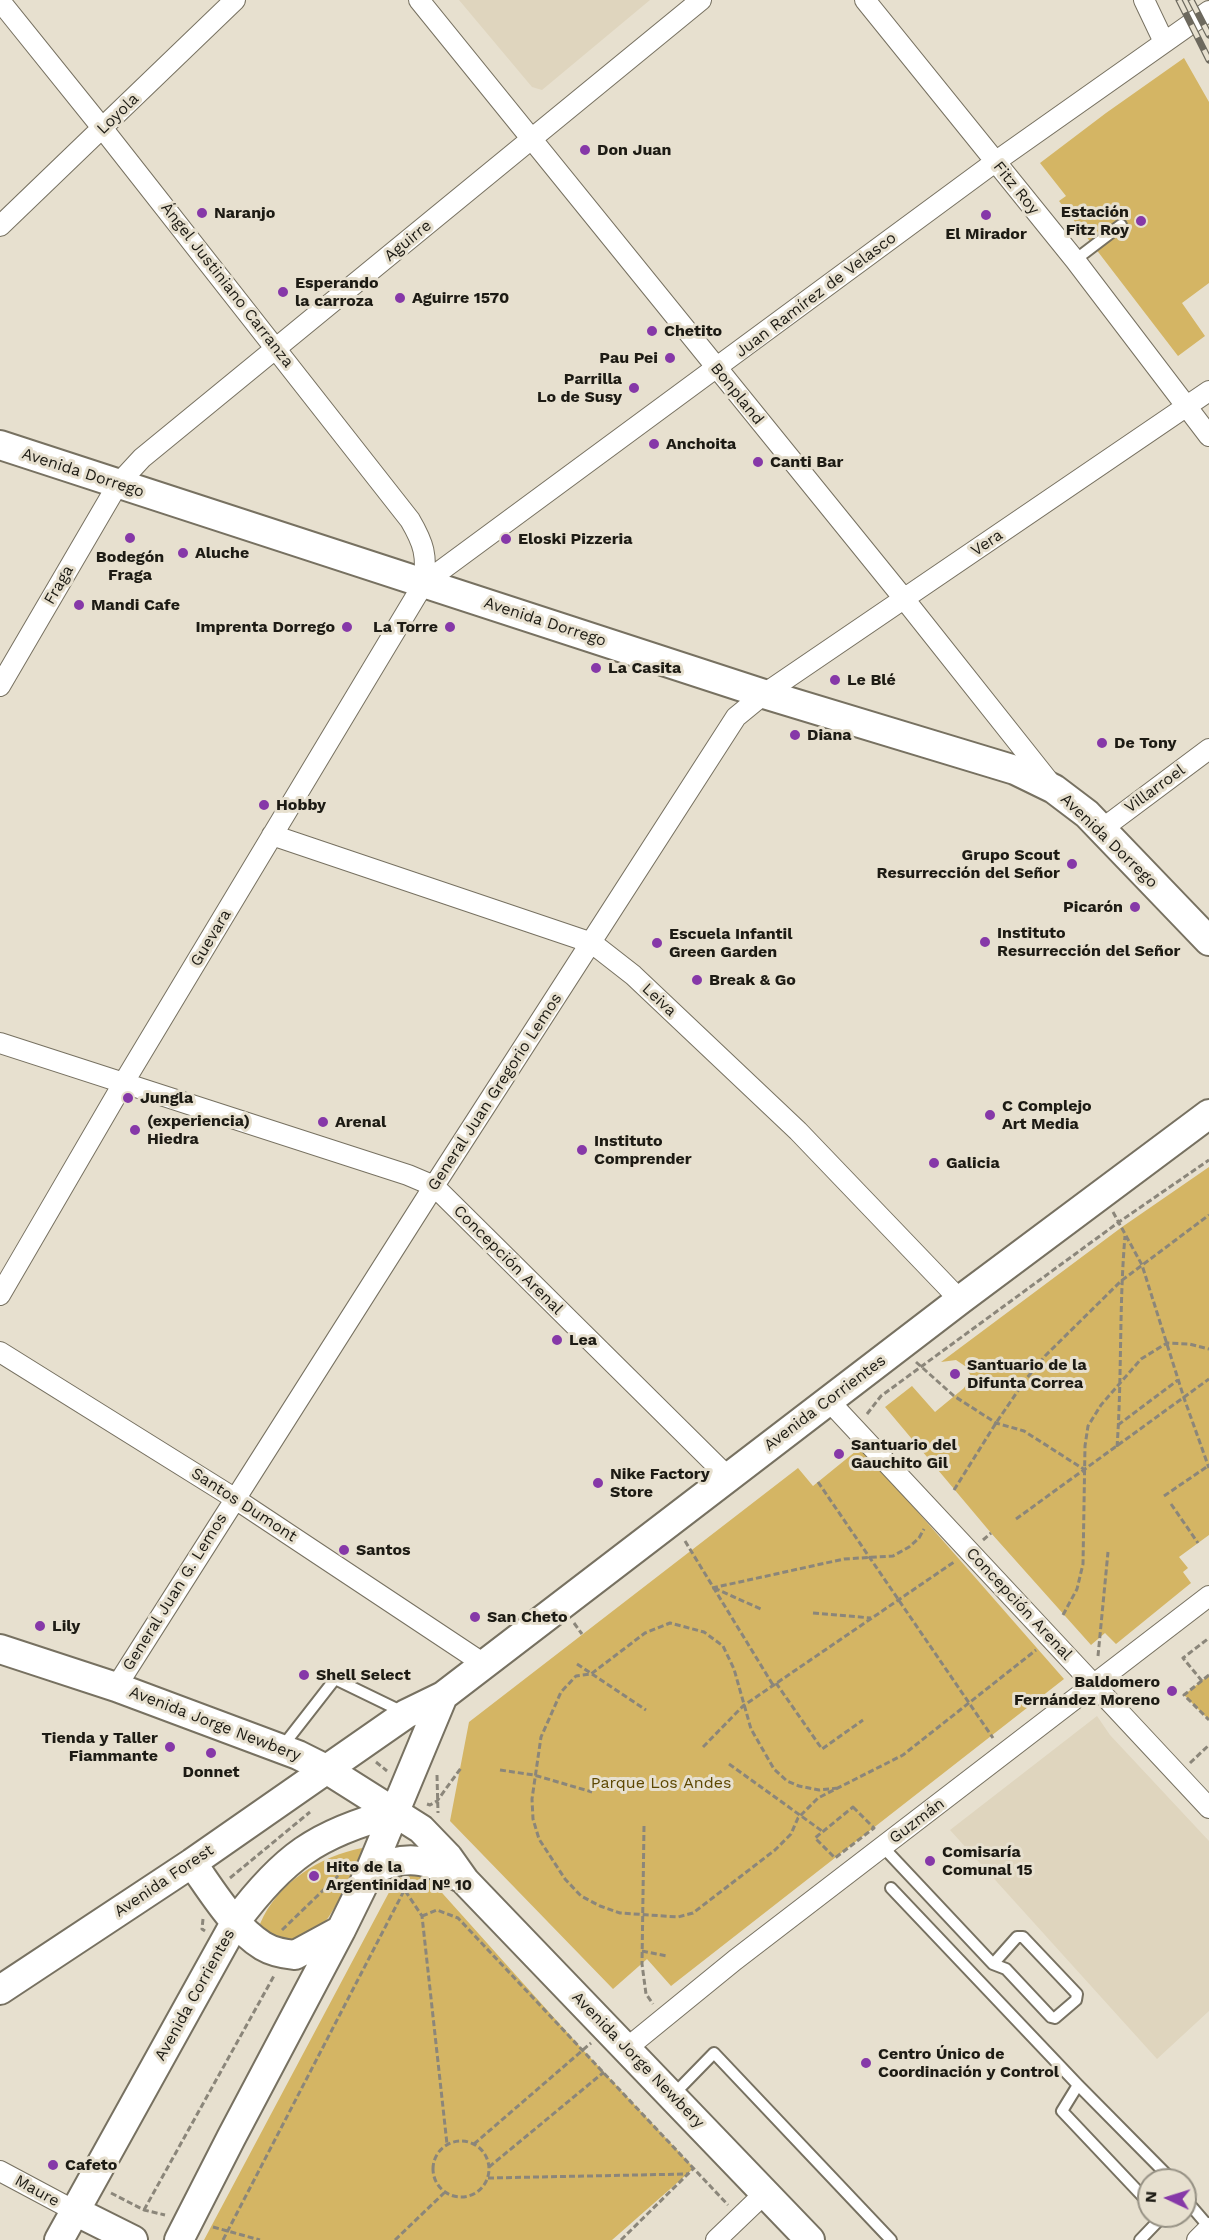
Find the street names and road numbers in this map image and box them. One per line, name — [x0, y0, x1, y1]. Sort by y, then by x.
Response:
street label: Loyola — [93, 90, 143, 138]
street label: Fitz Roy — [989, 158, 1043, 218]
street label: Ángel Justiniano Carranza — [157, 199, 297, 371]
street label: Aguirre — [380, 216, 436, 266]
street label: Juan Ramírez de Velasco — [732, 228, 900, 362]
street label: Bonpland — [706, 359, 768, 429]
street label: Avenida Dorrego — [19, 444, 147, 502]
street label: Vera — [967, 525, 1007, 561]
street label: Fraga — [40, 562, 78, 608]
street label: Avenida Dorrego — [481, 593, 609, 651]
street label: Villarroel — [1121, 761, 1189, 817]
street label: Avenida Dorrego — [1056, 790, 1162, 892]
street label: Guevara — [187, 906, 235, 970]
street label: Leiva — [638, 979, 680, 1021]
street label: General Juan Gregorio Lemos — [424, 990, 566, 1194]
street label: Concepción Arenal — [449, 1201, 567, 1319]
street label: Avenida Corrientes — [760, 1351, 890, 1455]
street label: Santos Dumont — [188, 1464, 300, 1546]
street label: General Juan G. Lemos — [119, 1510, 231, 1674]
street label: Concepción Arenal — [962, 1544, 1076, 1664]
street label: Avenida Jorge Newbery — [126, 1682, 304, 1766]
street label: Guzmán — [886, 1794, 948, 1848]
street label: Avenida Forest — [111, 1841, 217, 1921]
street label: Avenida Corrientes — [151, 1926, 239, 2064]
street label: Avenida Jorge Newbery — [568, 1988, 708, 2132]
street label: Maure — [11, 2171, 63, 2211]

